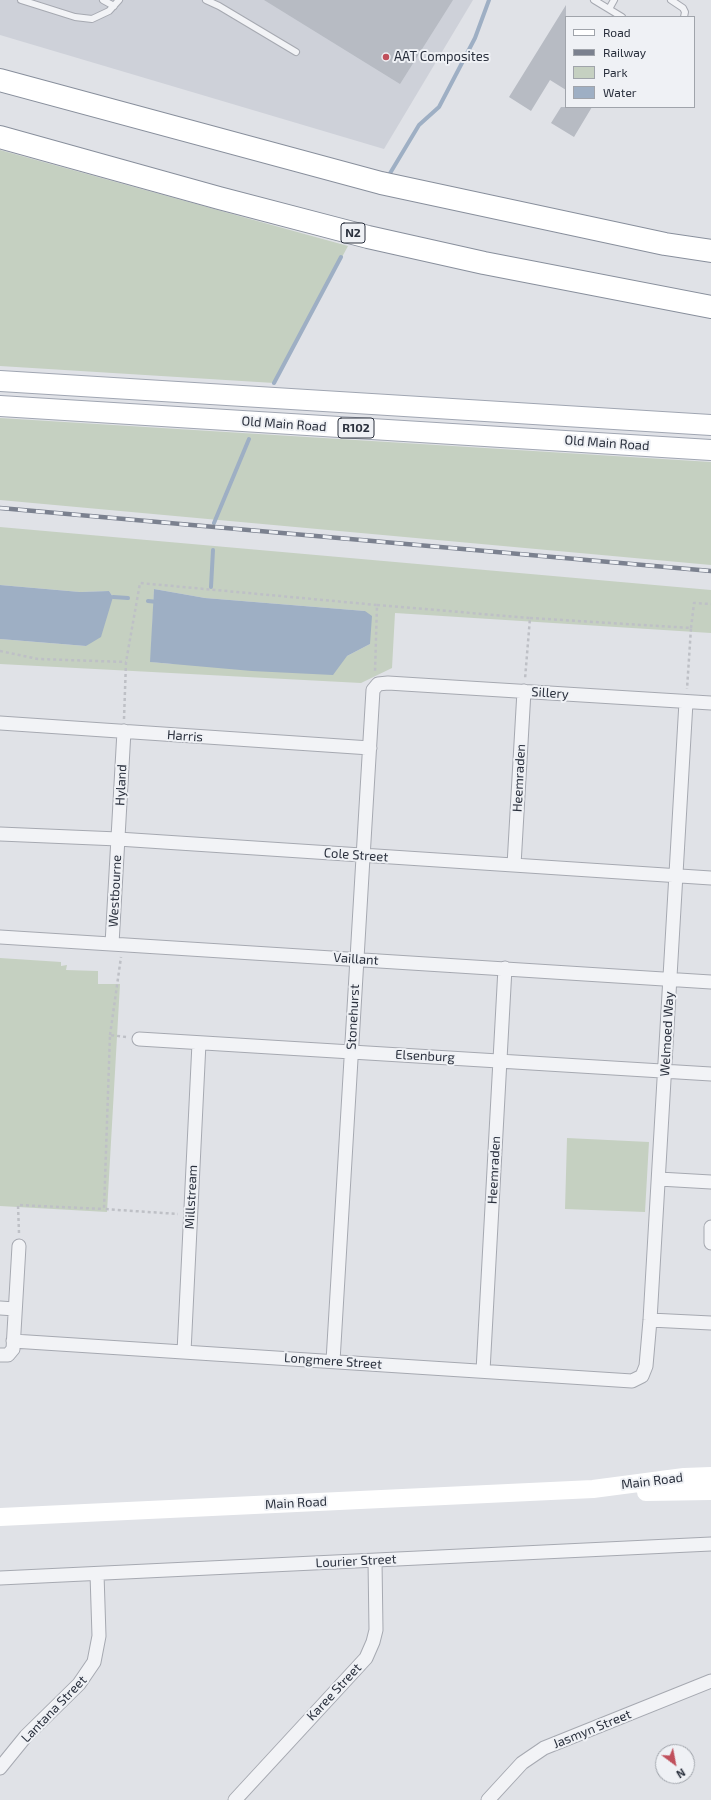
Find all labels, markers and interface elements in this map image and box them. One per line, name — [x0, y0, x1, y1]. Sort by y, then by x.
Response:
legend — [565, 16, 695, 108]
text: Road — [603, 25, 631, 39]
text: Railway — [603, 45, 646, 59]
place label: AAT Composites — [394, 49, 489, 65]
marker: AAT Composites — [381, 52, 391, 62]
text: Park — [603, 65, 628, 79]
text: Water — [603, 85, 637, 99]
road number: N2 — [341, 223, 365, 243]
street label: Old Main Road — [241, 413, 327, 435]
road number: R102 — [338, 418, 374, 438]
street label: Old Main Road — [564, 432, 650, 454]
street label: Sillery — [531, 684, 569, 702]
street label: Harris — [166, 727, 204, 745]
street label: Heemraden — [509, 743, 529, 813]
street label: Hyland — [112, 764, 130, 806]
street label: Cole Street — [323, 845, 389, 865]
street label: Westbourne — [105, 854, 125, 928]
street label: Vaillant — [333, 950, 379, 968]
street label: Stonehurst — [343, 984, 363, 1050]
street label: Welmoed Way — [657, 991, 677, 1077]
street label: Elsenburg — [395, 1047, 455, 1065]
street label: Heemraden — [484, 1135, 504, 1205]
street label: Millstream — [182, 1164, 200, 1230]
street label: Longmere Street — [283, 1350, 383, 1372]
street label: Main Road — [620, 1469, 684, 1493]
street label: Main Road — [265, 1494, 327, 1512]
street label: Lourier Street — [315, 1551, 397, 1571]
street label: Karee Street — [303, 1660, 365, 1724]
street label: Lantana Street — [18, 1672, 90, 1746]
street label: Jasmyn Street — [551, 1706, 633, 1752]
north arrow — [655, 1744, 695, 1784]
text: N — [674, 1766, 688, 1781]

